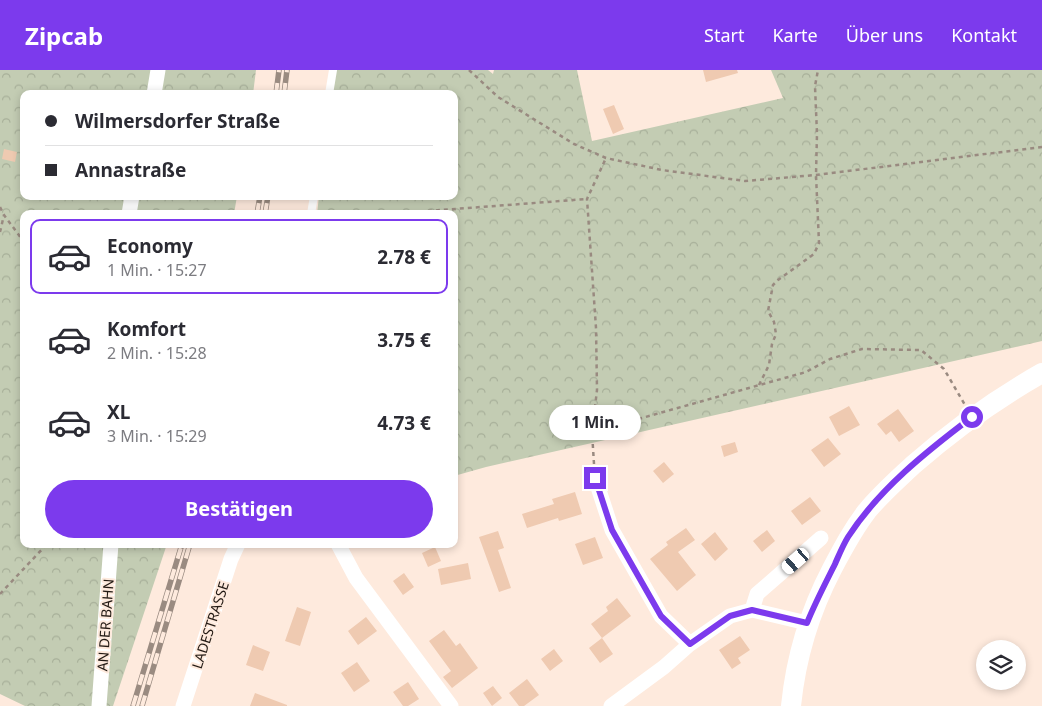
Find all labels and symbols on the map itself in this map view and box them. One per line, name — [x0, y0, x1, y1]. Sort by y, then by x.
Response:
callout: 1 Min. — [549, 406, 641, 440]
route start — [961, 406, 983, 428]
route end — [584, 467, 606, 489]
car — [779, 545, 812, 577]
street label: AN DER BAHN — [92, 578, 118, 672]
street label: LADESTRASSE — [187, 579, 233, 671]

